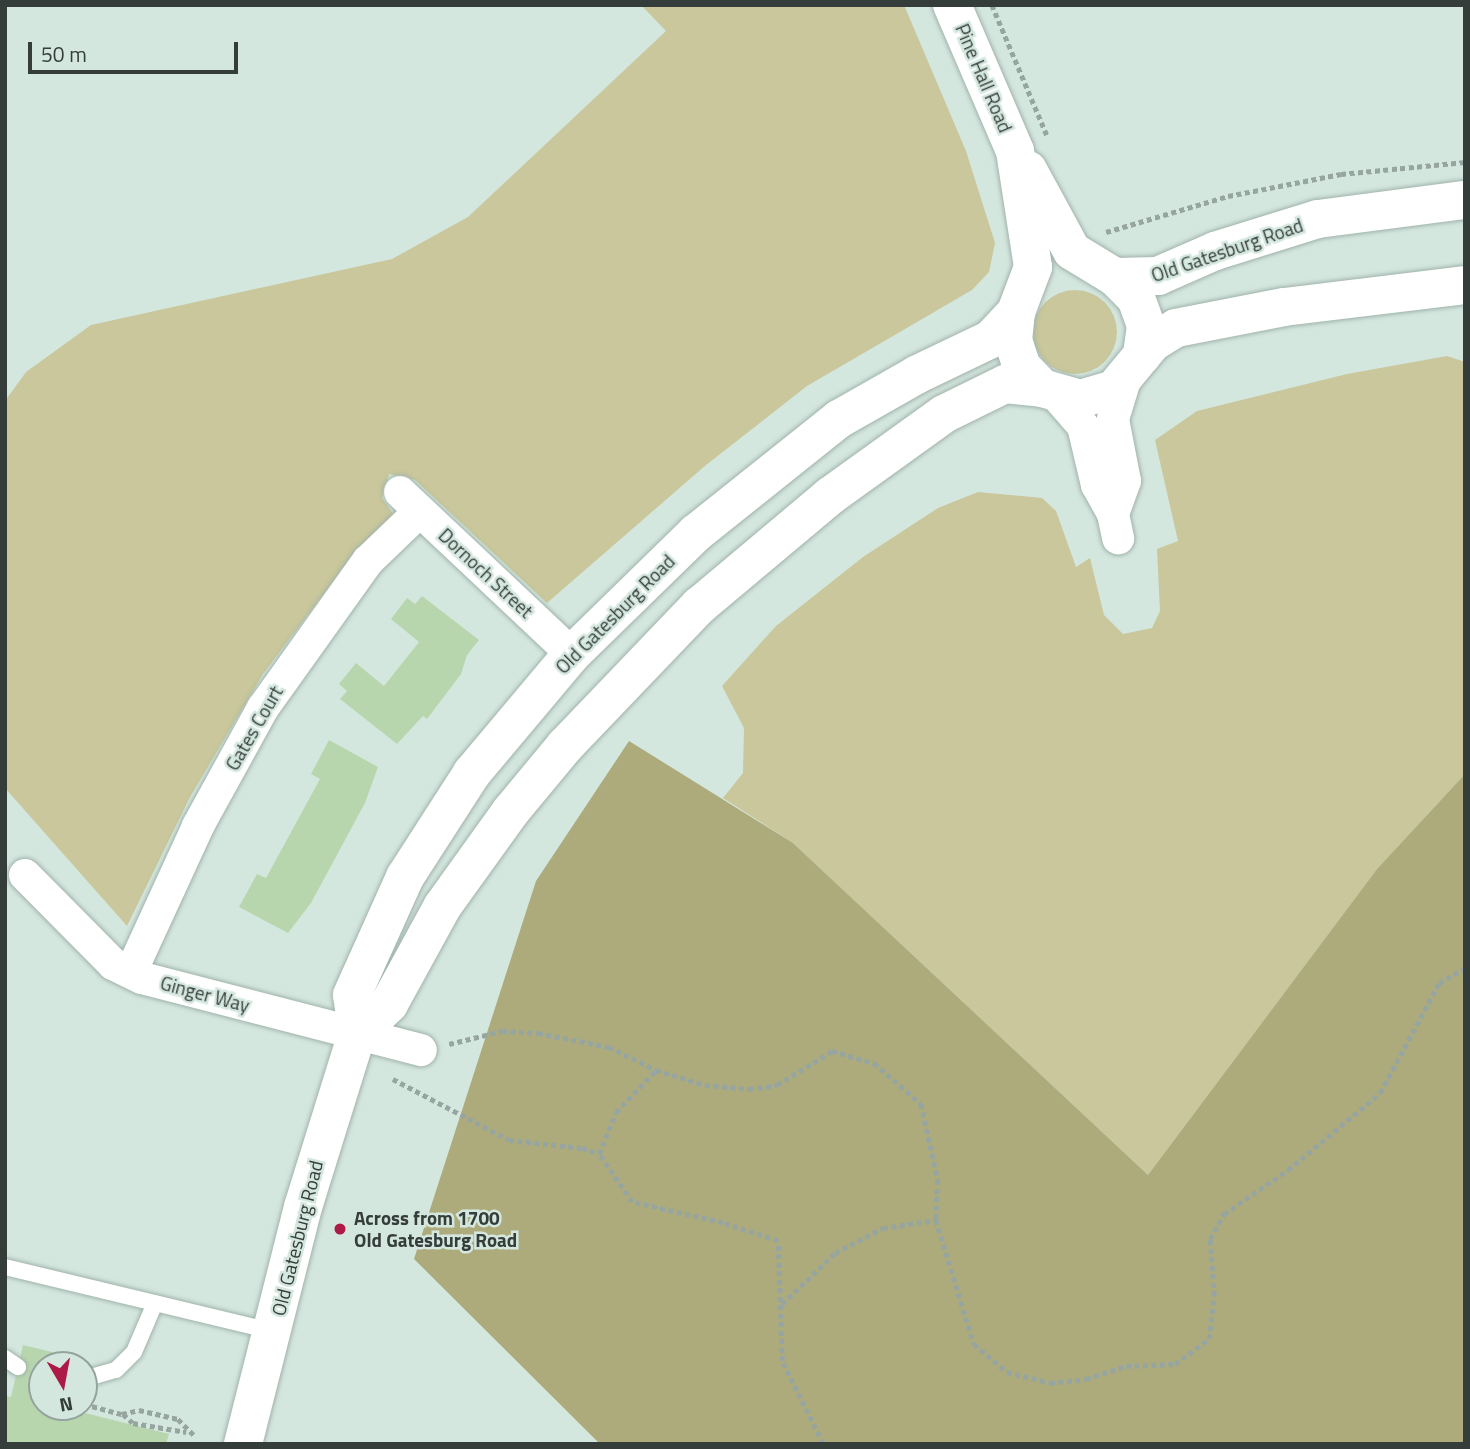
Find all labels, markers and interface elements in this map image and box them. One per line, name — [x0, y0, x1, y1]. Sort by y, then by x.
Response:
street label: Pine Hall Road — [951, 20, 1017, 136]
scale bar — [32, 28, 242, 72]
text: 50 m — [41, 38, 87, 70]
street label: Old Gatesburg Road — [1148, 213, 1306, 287]
street label: Dornoch Street — [434, 523, 538, 623]
street label: Old Gatesburg Road — [551, 550, 679, 678]
street label: Gates Court — [221, 682, 287, 774]
street label: Ginger Way — [158, 971, 252, 1017]
street label: Old Gatesburg Road — [267, 1158, 327, 1318]
place label: Across from 1700 Old Gatesburg Road — [354, 1207, 517, 1251]
marker: Across from 1700 Old Gatesburg Road — [332, 1221, 348, 1237]
north arrow — [28, 1351, 98, 1421]
text: N — [57, 1390, 75, 1421]

